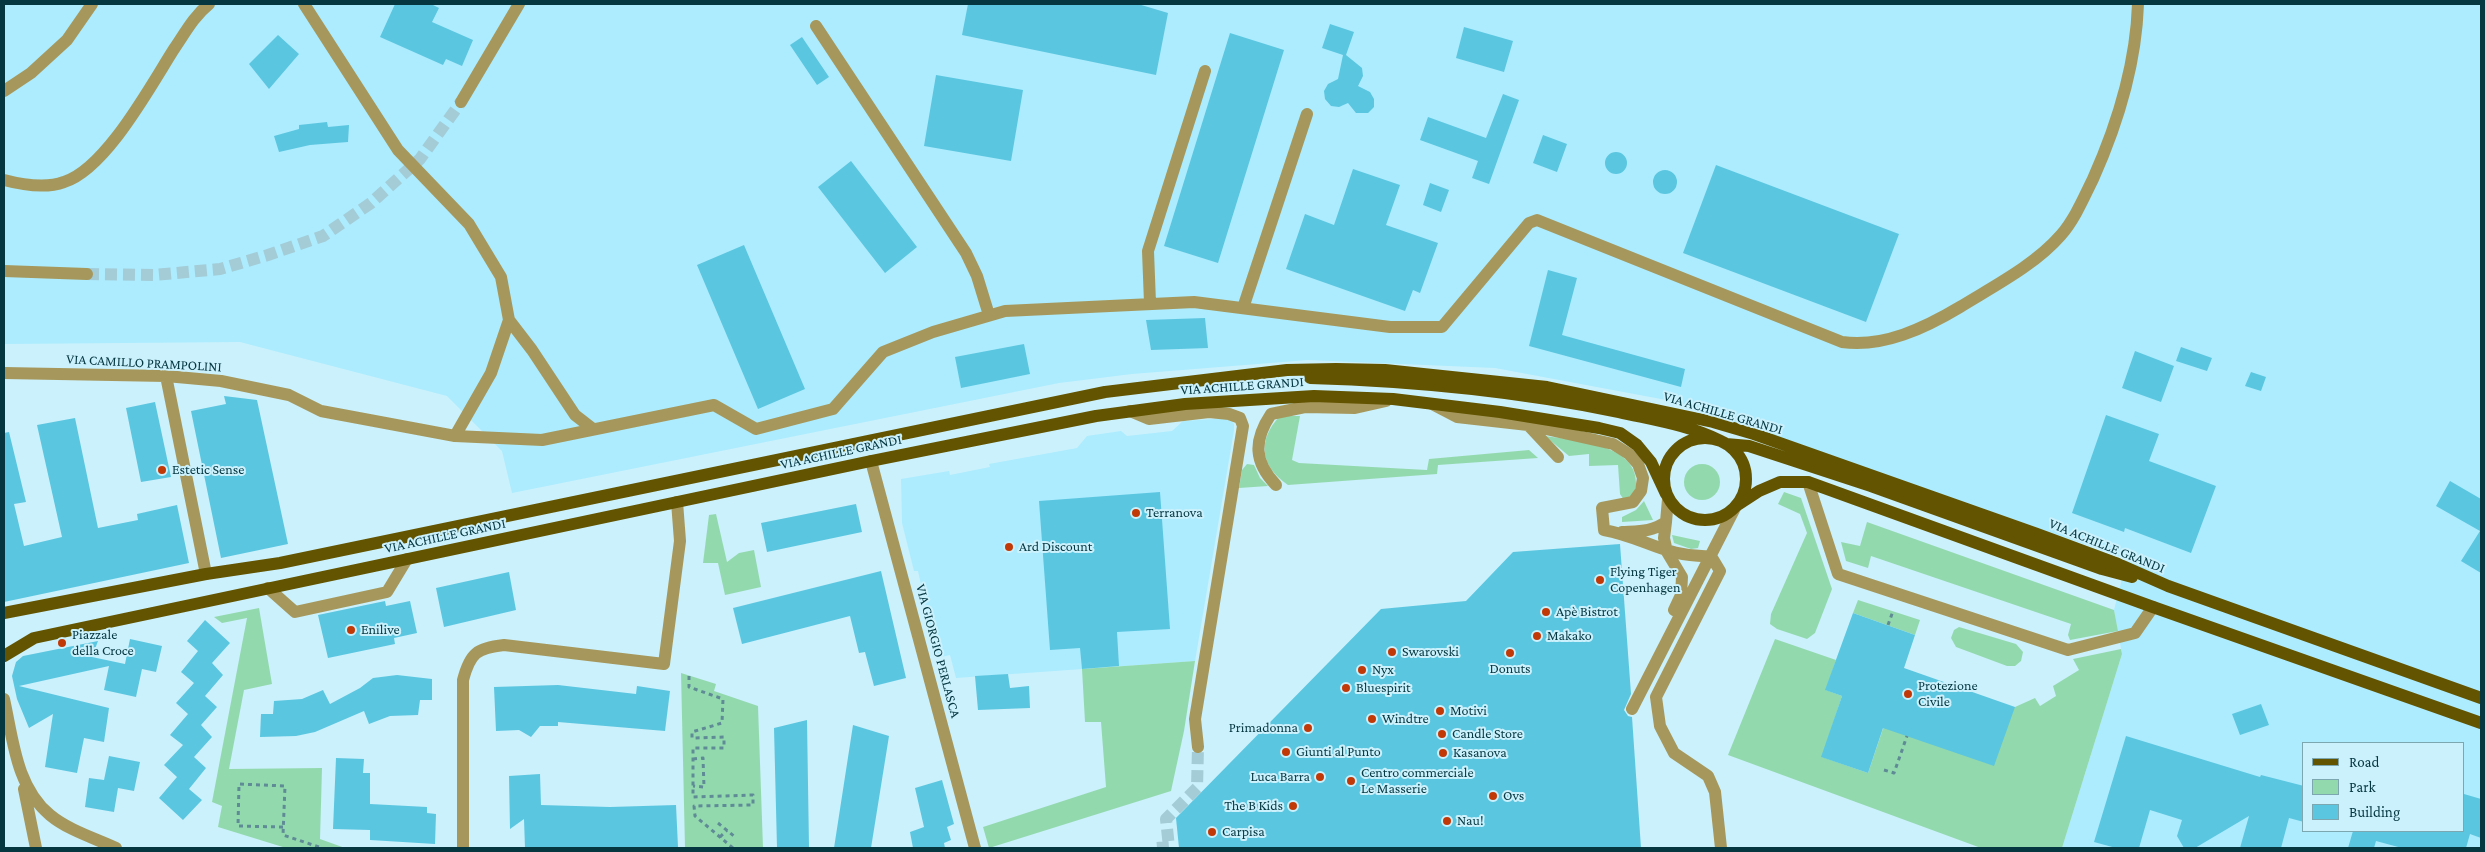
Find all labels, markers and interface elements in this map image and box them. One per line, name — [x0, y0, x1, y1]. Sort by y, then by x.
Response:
street label: VIA CAMILLO PRAMPOLINI — [66, 351, 222, 375]
street label: VIA ACHILLE GRANDI — [1180, 373, 1304, 399]
street label: VIA ACHILLE GRANDI — [1661, 388, 1785, 438]
street label: VIA ACHILLE GRANDI — [779, 431, 903, 473]
place label: Estetic Sense — [172, 462, 244, 478]
marker: Estetic Sense — [156, 464, 168, 476]
place label: Terranova — [1146, 505, 1203, 521]
marker: Terranova — [1130, 507, 1142, 519]
street label: VIA ACHILLE GRANDI — [383, 515, 507, 557]
street label: VIA ACHILLE GRANDI — [2047, 515, 2167, 577]
place label: Ard Discount — [1019, 539, 1092, 555]
marker: Ard Discount — [1003, 541, 1015, 553]
place label: Flying Tiger Copenhagen — [1610, 564, 1681, 596]
marker: Flying Tiger Copenhagen — [1594, 574, 1606, 586]
street label: VIA GIORGIO PERLASCA — [912, 582, 964, 720]
place label: Apè Bistrot — [1556, 604, 1618, 620]
marker: Apè Bistrot — [1540, 606, 1552, 618]
place label: Enilive — [361, 622, 400, 638]
marker: Enilive — [345, 624, 357, 636]
place label: Piazzale della Croce — [72, 627, 134, 660]
place label: Makako — [1547, 628, 1592, 644]
marker: Makako — [1531, 630, 1543, 642]
marker: Piazzale della Croce — [56, 637, 68, 649]
place label: Swarovski — [1402, 644, 1459, 660]
marker: Swarovski — [1386, 646, 1398, 658]
marker: Donuts — [1504, 647, 1516, 659]
place label: Donuts — [1489, 661, 1531, 677]
place label: Nyx — [1372, 662, 1394, 678]
marker: Nyx — [1356, 664, 1368, 676]
place label: Protezione Civile — [1918, 678, 1978, 710]
place label: Bluespirit — [1356, 680, 1411, 696]
marker: Bluespirit — [1340, 682, 1352, 694]
marker: Protezione Civile — [1902, 688, 1914, 700]
place label: Motivi — [1450, 703, 1487, 719]
marker: Motivi — [1434, 705, 1446, 717]
place label: Windtre — [1382, 711, 1429, 727]
marker: Windtre — [1366, 713, 1378, 725]
place label: Primadonna — [1229, 720, 1298, 736]
marker: Primadonna — [1302, 722, 1314, 734]
place label: Candle Store — [1452, 726, 1523, 742]
marker: Candle Store — [1436, 728, 1448, 740]
legend — [2302, 742, 2465, 832]
place label: Giunti al Punto — [1296, 744, 1381, 760]
place label: Kasanova — [1453, 745, 1507, 761]
marker: Giunti al Punto — [1280, 746, 1292, 758]
marker: Kasanova — [1437, 747, 1449, 759]
text: Road — [2349, 754, 2379, 770]
place label: Centro commerciale Le Masserie — [1361, 765, 1474, 798]
place label: Luca Barra — [1250, 769, 1310, 785]
marker: Luca Barra — [1314, 771, 1326, 783]
marker: Centro commerciale Le Masserie — [1345, 775, 1357, 787]
text: Park — [2349, 779, 2376, 795]
place label: Ovs — [1503, 788, 1524, 804]
marker: Ovs — [1487, 790, 1499, 802]
place label: The B Kids — [1224, 798, 1283, 814]
marker: The B Kids — [1287, 800, 1299, 812]
text: Building — [2349, 804, 2400, 820]
place label: Nau! — [1457, 813, 1484, 829]
marker: Nau! — [1441, 815, 1453, 827]
place label: Carpisa — [1222, 824, 1265, 840]
marker: Carpisa — [1206, 826, 1218, 838]

